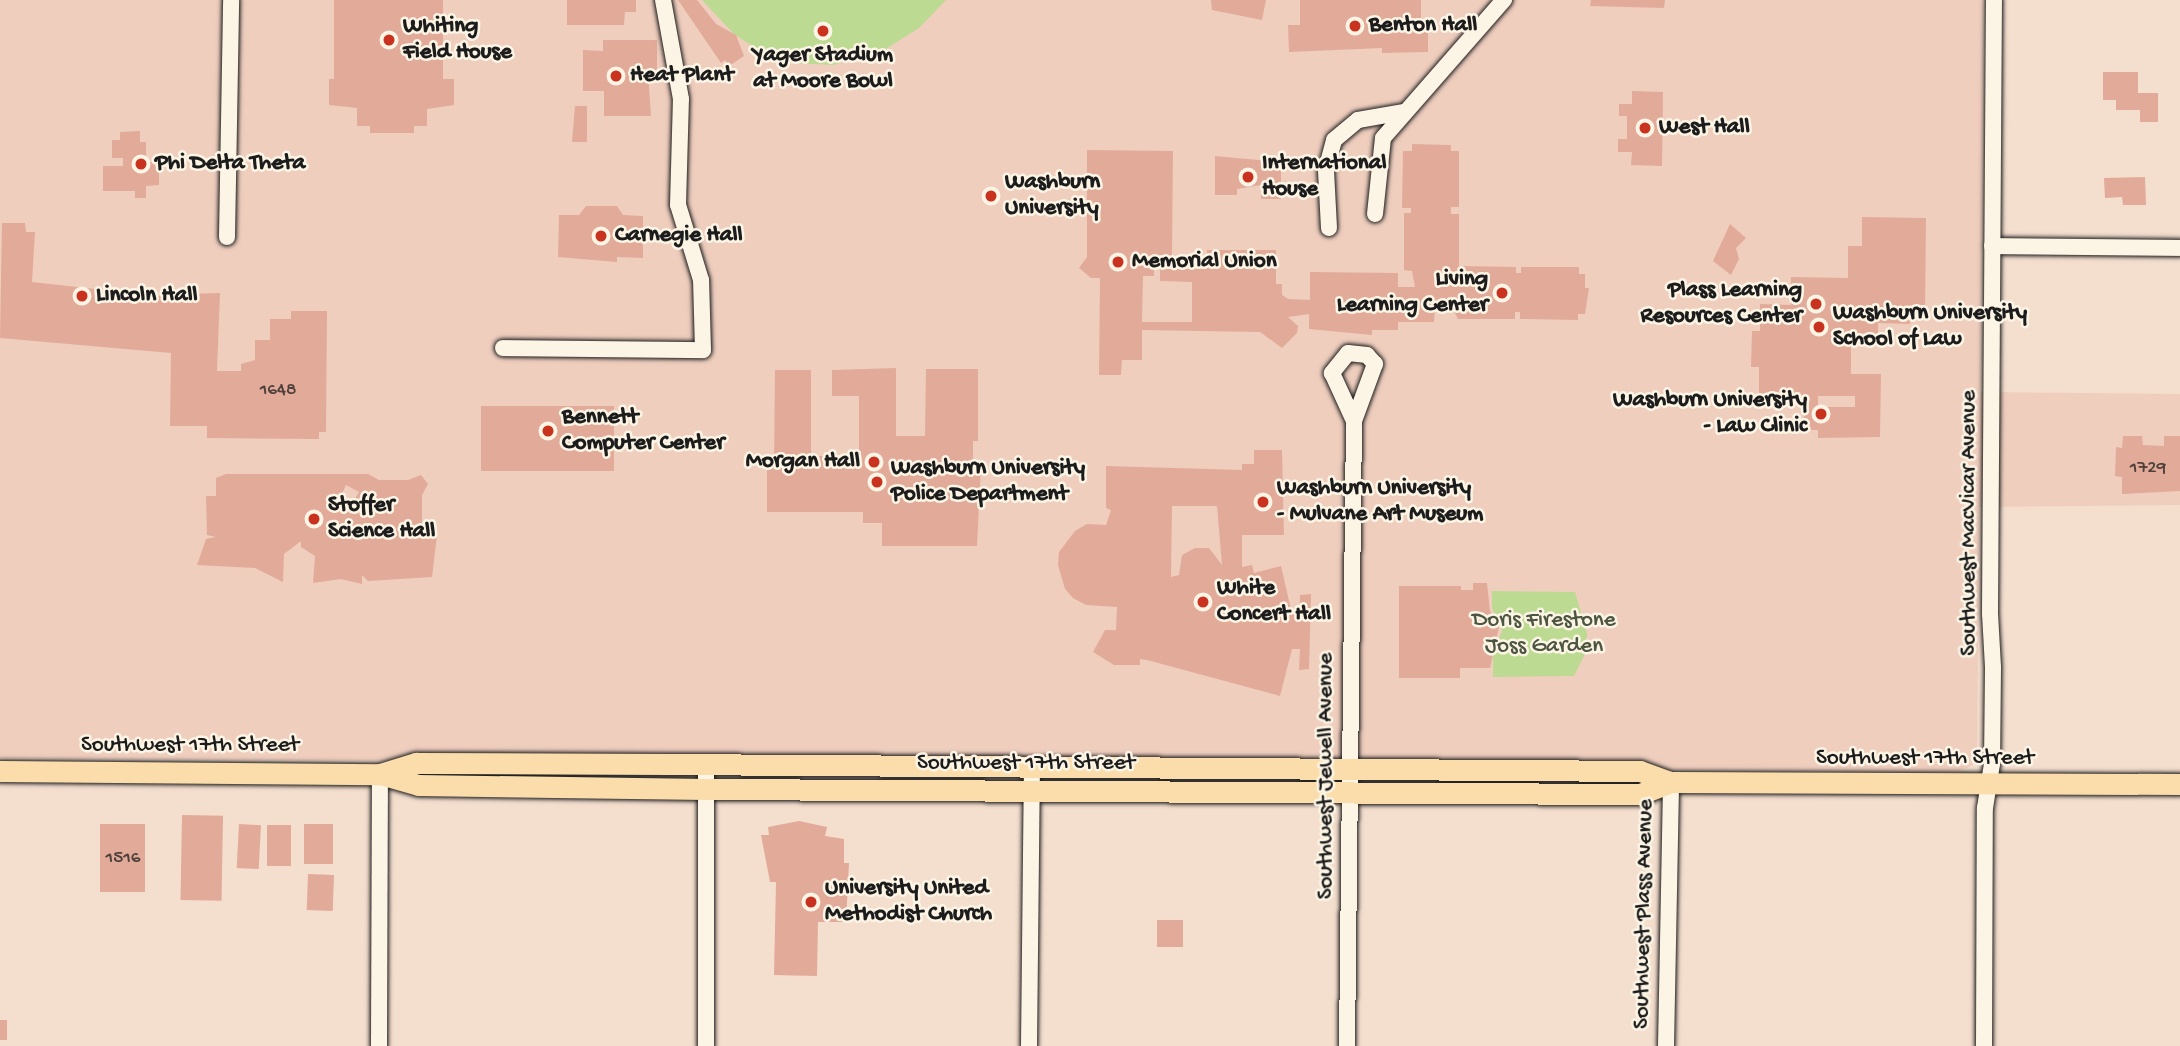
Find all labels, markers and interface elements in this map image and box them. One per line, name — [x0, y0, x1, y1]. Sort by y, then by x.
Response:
place label: Benton Hall — [1369, 12, 1477, 40]
place label: Whiting Field House — [403, 13, 512, 67]
marker: Benton Hall — [1347, 18, 1363, 34]
marker: Yager Stadium at Moore Bowl — [815, 23, 831, 39]
marker: Whiting Field House — [381, 32, 397, 48]
place label: Yager Stadium at Moore Bowl — [753, 42, 893, 96]
place label: Heat Plant — [630, 62, 733, 90]
marker: Heat Plant — [608, 68, 624, 84]
place label: West Hall — [1659, 114, 1750, 142]
marker: West Hall — [1637, 120, 1653, 136]
place label: Phi Delta Theta — [155, 150, 305, 178]
place label: International House — [1262, 150, 1387, 204]
marker: Phi Delta Theta — [133, 156, 149, 172]
place label: Washburn University — [1005, 169, 1100, 223]
marker: International House — [1240, 169, 1256, 185]
marker: Washburn University — [983, 188, 999, 204]
place label: Carnegie Hall — [615, 222, 743, 250]
marker: Carnegie Hall — [593, 228, 609, 244]
place label: Memorial Union — [1132, 248, 1277, 276]
marker: Memorial Union — [1110, 254, 1126, 270]
place label: Living Learning Center — [1337, 266, 1488, 320]
place label: Plass Learning Resources Center — [1640, 277, 1802, 331]
place label: Lincoln Hall — [96, 282, 198, 310]
marker: Living Learning Center — [1494, 285, 1510, 301]
marker: Lincoln Hall — [74, 288, 90, 304]
marker: Plass Learning Resources Center — [1808, 296, 1824, 312]
place label: Washburn University School of Law — [1833, 300, 2027, 354]
marker: Washburn University School of Law — [1811, 319, 1827, 335]
house number: 1648 — [260, 380, 296, 402]
place label: Washburn University - Law Clinic — [1613, 387, 1807, 441]
street label: Southwest MacVicar Avenue — [1956, 390, 1984, 656]
place label: Bennett Computer Center — [562, 404, 724, 458]
marker: Washburn University - Law Clinic — [1813, 406, 1829, 422]
marker: Bennett Computer Center — [540, 423, 556, 439]
place label: Morgan Hall — [746, 448, 860, 476]
marker: Morgan Hall — [866, 454, 882, 470]
place label: Washburn University Police Department — [891, 455, 1085, 509]
house number: 1729 — [2130, 458, 2166, 480]
marker: Washburn University Police Department — [869, 474, 885, 490]
place label: Washburn University - Mulvane Art Museum — [1277, 475, 1483, 529]
place label: Stoffer Science Hall — [328, 492, 435, 546]
marker: Washburn University - Mulvane Art Museum — [1255, 494, 1271, 510]
marker: Stoffer Science Hall — [306, 511, 322, 527]
place label: White Concert Hall — [1217, 575, 1331, 629]
marker: White Concert Hall — [1195, 594, 1211, 610]
park label: Doris Firestone Joss Garden — [1472, 607, 1616, 661]
street label: Southwest Jewell Avenue — [1313, 653, 1341, 899]
street label: Southwest 17th Street — [81, 732, 299, 760]
street label: Southwest 17th Street — [1816, 745, 2034, 773]
street label: Southwest 17th Street — [917, 750, 1135, 778]
street label: Southwest Plass Avenue — [1629, 799, 1661, 1029]
house number: 1516 — [106, 848, 140, 870]
place label: University United Methodist Church — [825, 875, 992, 929]
marker: University United Methodist Church — [803, 894, 819, 910]

